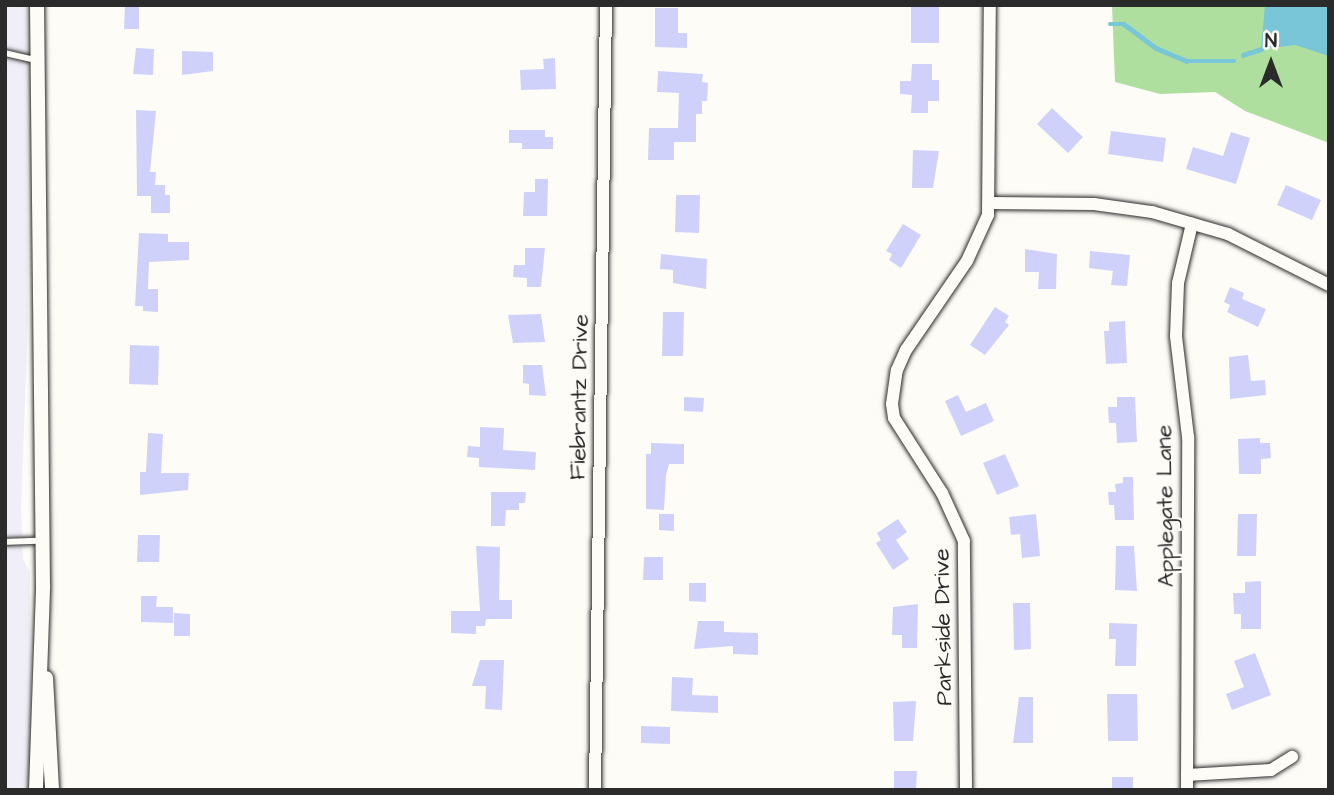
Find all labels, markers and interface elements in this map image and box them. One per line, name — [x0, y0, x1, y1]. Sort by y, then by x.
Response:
north arrow — [1236, 28, 1306, 98]
text: N — [1265, 28, 1277, 55]
street label: Fiebrantz Drive — [564, 314, 594, 480]
street label: Applegate Lane — [1150, 425, 1180, 587]
street label: Parkside Drive — [928, 548, 958, 706]

